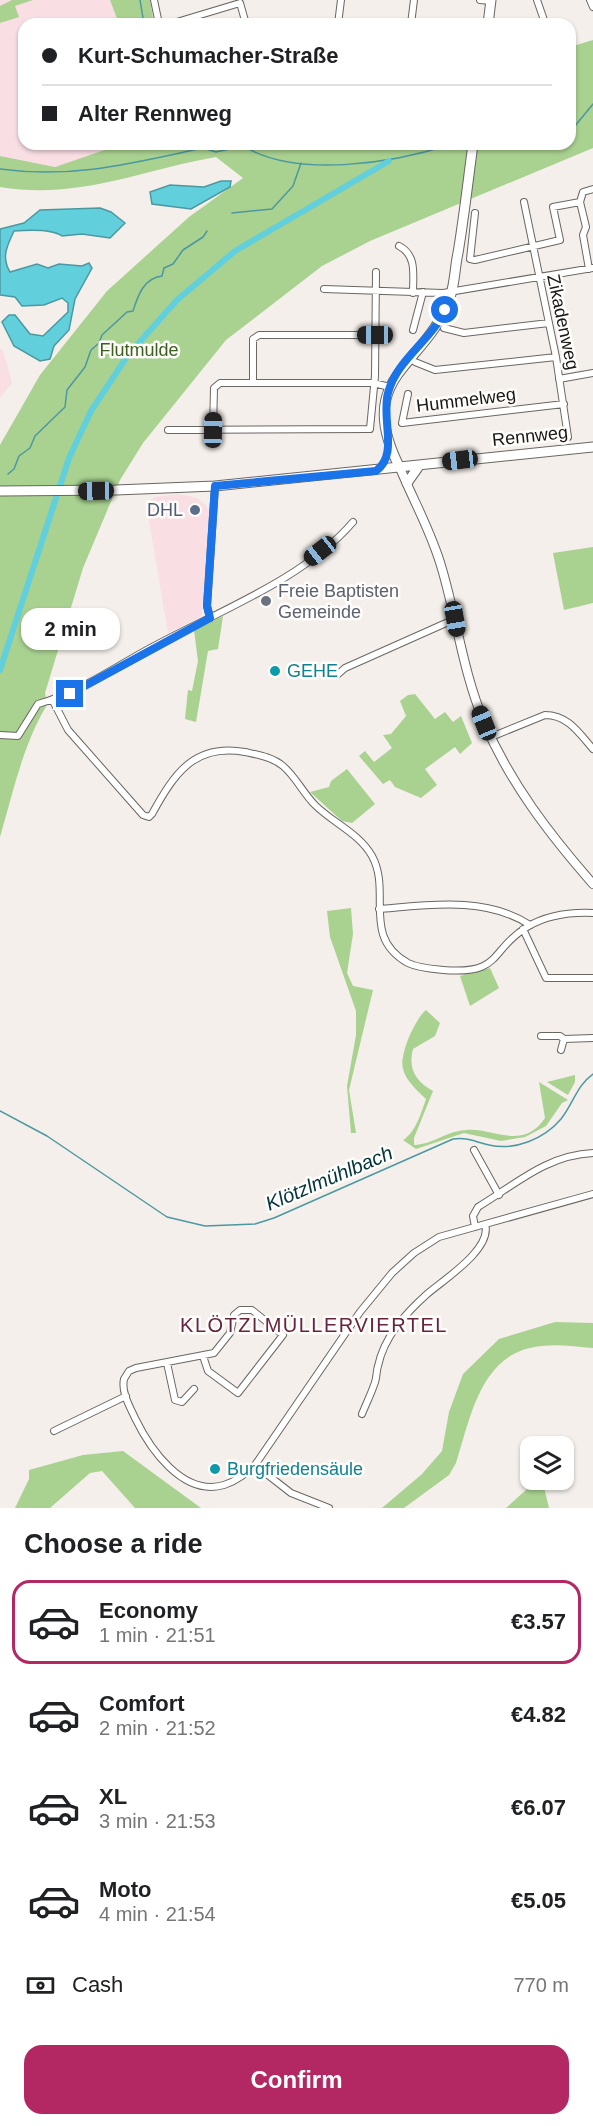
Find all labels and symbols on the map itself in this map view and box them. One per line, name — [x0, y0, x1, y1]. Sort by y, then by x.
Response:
street label: Zikadenweg — [543, 272, 583, 372]
route start — [431, 296, 458, 323]
car — [357, 326, 393, 344]
park label: Flutmulde — [99, 340, 179, 360]
street label: Hummelweg — [415, 384, 517, 416]
car — [204, 412, 222, 448]
street label: Rennweg — [491, 422, 569, 450]
car — [441, 449, 479, 471]
car — [78, 482, 114, 500]
place label: DHL — [147, 500, 183, 520]
marker: DHL — [188, 503, 202, 517]
car — [300, 533, 340, 569]
place label: Freie Baptisten Gemeinde — [278, 581, 399, 622]
marker: Freie Baptisten Gemeinde — [259, 594, 273, 608]
car — [443, 600, 467, 638]
callout: 2 min — [20, 607, 119, 649]
place label: GEHE — [287, 661, 338, 681]
marker: GEHE — [268, 664, 282, 678]
route end — [56, 680, 83, 707]
car — [469, 703, 499, 743]
water label: Klötzlmühlbach — [262, 1141, 396, 1215]
district label: KLÖTZLMÜLLERVIERTEL — [180, 1314, 448, 1336]
place label: Burgfriedensäule — [227, 1459, 363, 1479]
marker: Burgfriedensäule — [208, 1462, 222, 1476]

